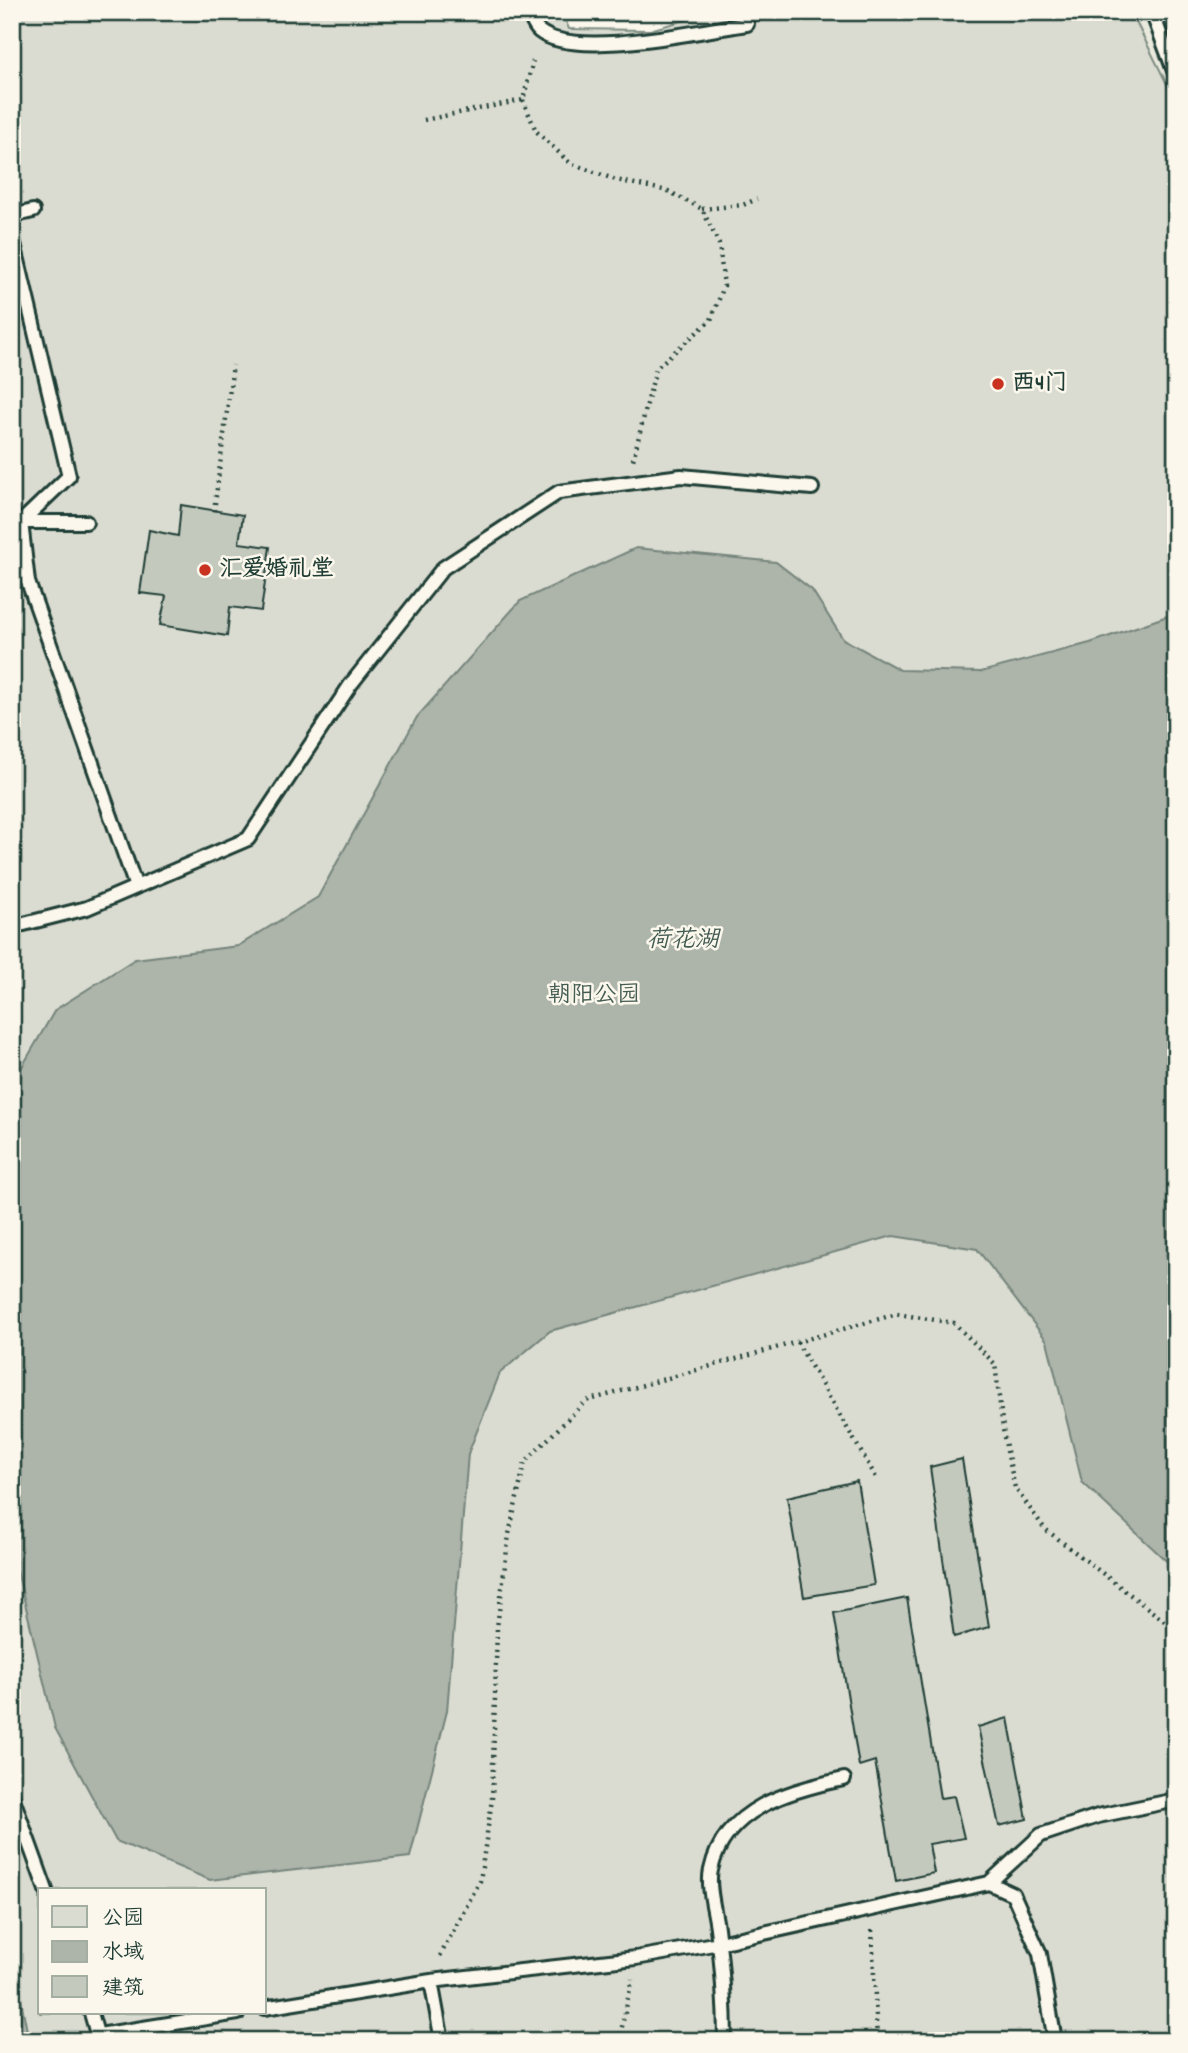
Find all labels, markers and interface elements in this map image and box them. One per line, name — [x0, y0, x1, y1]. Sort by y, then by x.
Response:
place label: 西4门 — [1012, 368, 1068, 401]
marker: 西4门 — [990, 376, 1006, 392]
place label: 汇爱婚礼堂 — [219, 554, 334, 587]
marker: 汇爱婚礼堂 — [197, 562, 213, 578]
water label: 荷花湖 — [647, 924, 722, 958]
park label: 朝阳公园 — [548, 980, 640, 1013]
legend — [38, 1888, 266, 2014]
text: 公园 — [102, 1905, 144, 1935]
text: 水域 — [102, 1939, 144, 1969]
text: 建筑 — [102, 1975, 144, 2005]

